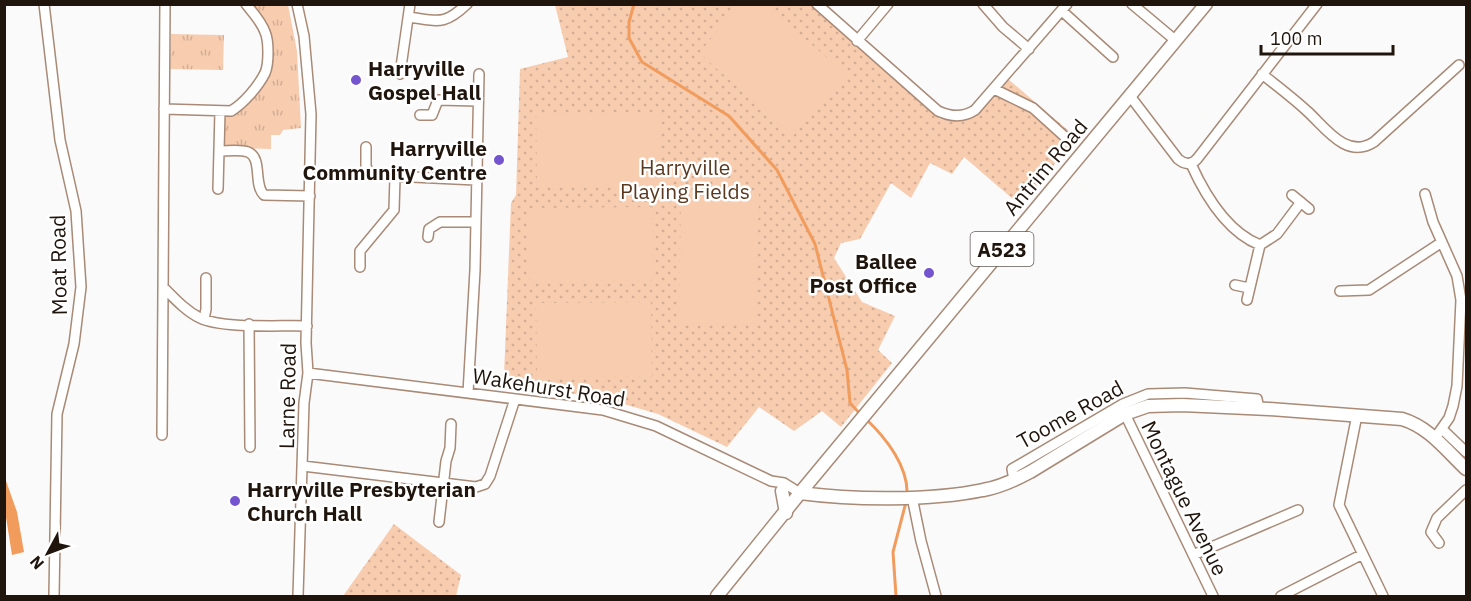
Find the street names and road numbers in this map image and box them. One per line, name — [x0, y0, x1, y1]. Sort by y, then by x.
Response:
street label: Antrim Road — [997, 113, 1093, 221]
street label: Moat Road — [43, 214, 73, 316]
road number: A523 — [970, 232, 1034, 266]
street label: Larne Road — [272, 343, 302, 449]
street label: Wakehurst Road — [471, 361, 627, 413]
street label: Toome Road — [1012, 373, 1128, 455]
street label: Montague Avenue — [1135, 416, 1235, 580]

